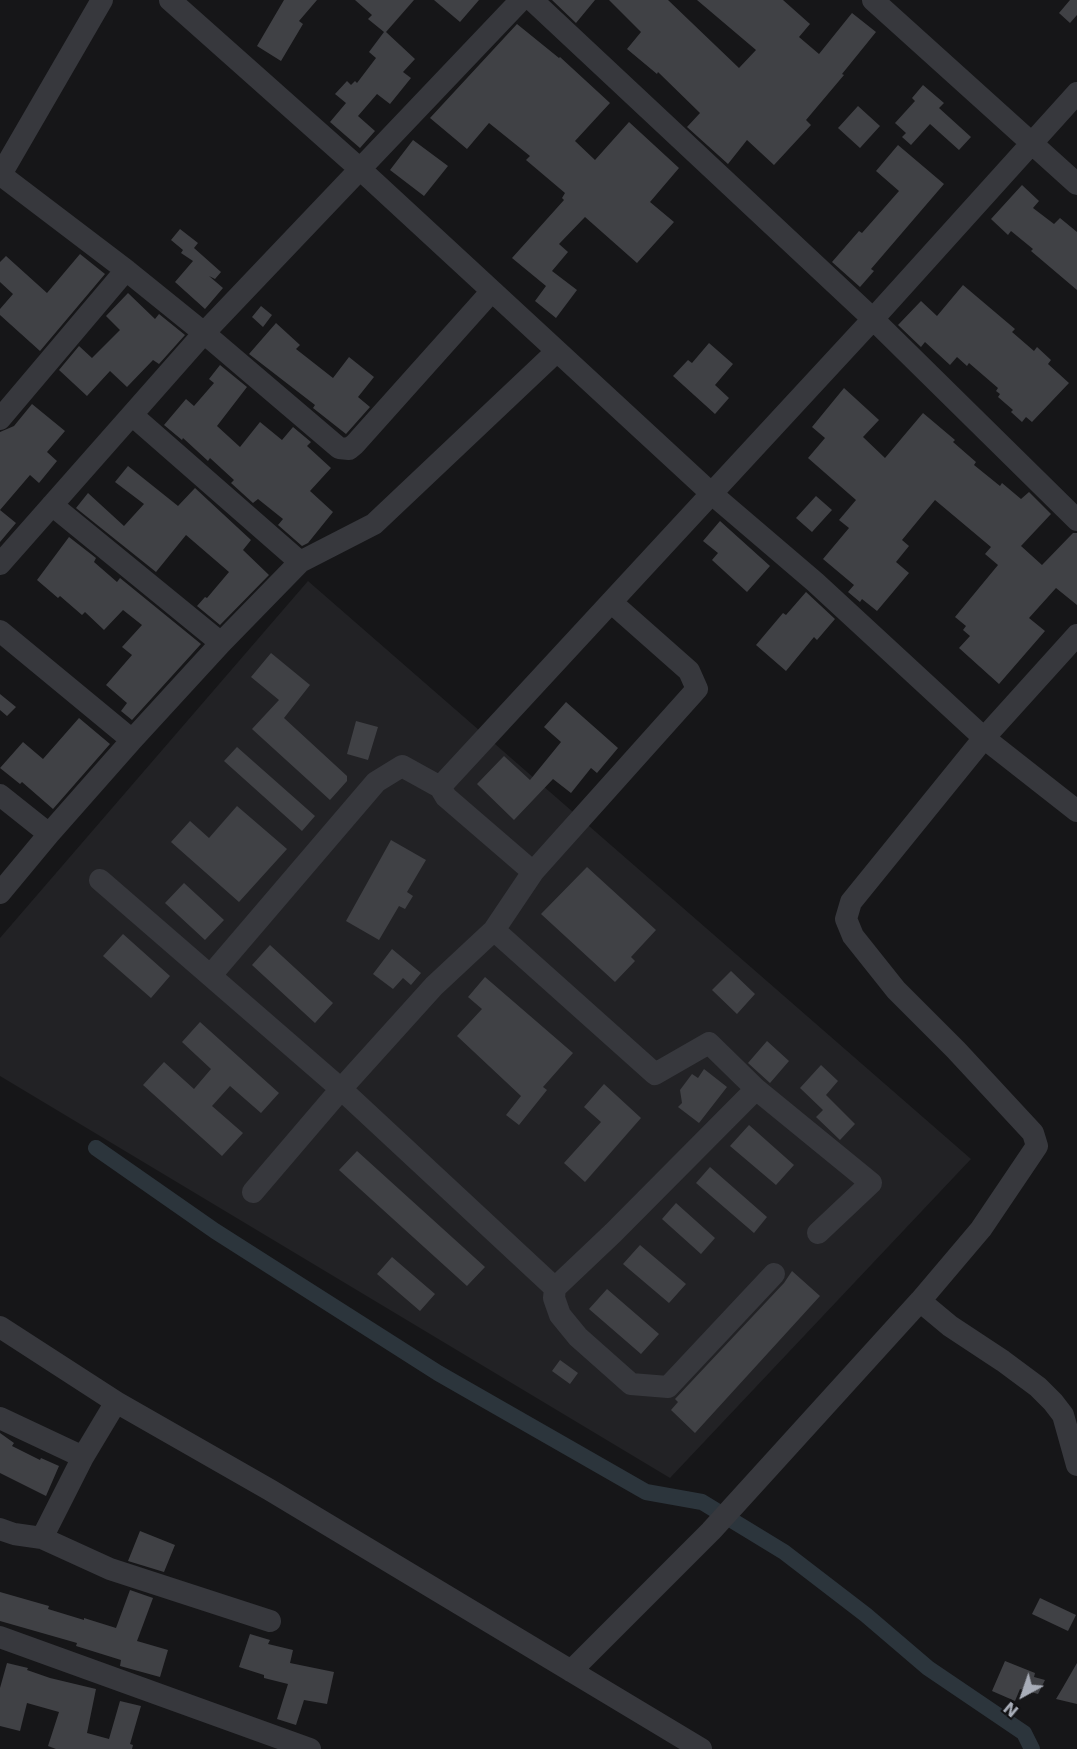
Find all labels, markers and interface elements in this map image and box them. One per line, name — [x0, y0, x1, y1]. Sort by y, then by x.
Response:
north arrow — [993, 1665, 1053, 1725]
text: N — [1000, 1698, 1022, 1721]

